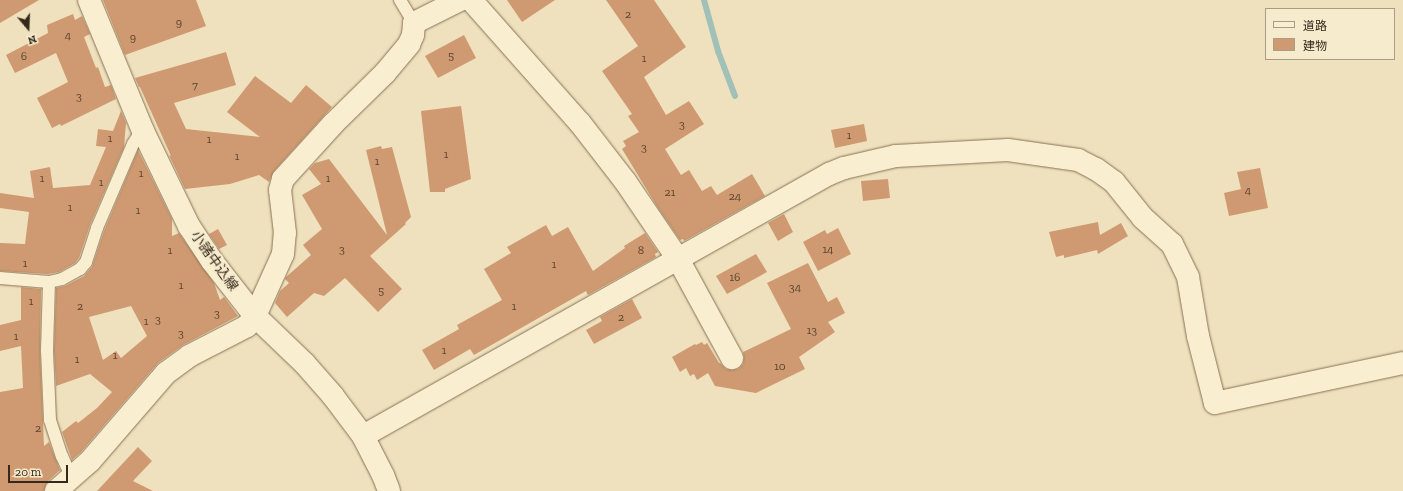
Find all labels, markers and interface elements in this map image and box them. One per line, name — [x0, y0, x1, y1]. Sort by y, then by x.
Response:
north arrow — [8, 8, 48, 48]
house number: 2 — [625, 8, 631, 22]
legend — [1265, 8, 1395, 60]
house number: 9 — [176, 16, 182, 30]
text: 道路 — [1303, 19, 1327, 33]
house number: 4 — [65, 29, 71, 43]
house number: 9 — [130, 31, 136, 45]
text: N — [26, 32, 38, 47]
text: 建物 — [1303, 39, 1327, 53]
house number: 5 — [448, 49, 454, 63]
house number: 6 — [21, 50, 27, 64]
house number: 1 — [642, 52, 646, 66]
house number: 7 — [192, 79, 198, 93]
house number: 3 — [76, 90, 82, 104]
house number: 3 — [679, 118, 685, 132]
house number: 1 — [847, 129, 851, 143]
house number: 1 — [108, 132, 112, 146]
house number: 1 — [207, 133, 211, 147]
house number: 3 — [641, 141, 647, 155]
house number: 1 — [444, 148, 448, 162]
house number: 1 — [235, 150, 239, 164]
house number: 1 — [375, 155, 379, 169]
house number: 1 — [139, 167, 143, 181]
house number: 1 — [40, 172, 44, 186]
house number: 1 — [326, 172, 330, 186]
house number: 1 — [99, 176, 103, 190]
house number: 4 — [1245, 184, 1251, 198]
house number: 21 — [665, 186, 675, 200]
house number: 24 — [729, 190, 741, 204]
house number: 1 — [68, 201, 72, 215]
house number: 1 — [136, 204, 140, 218]
street label: 小諸中込線 — [187, 228, 241, 294]
house number: 3 — [339, 243, 345, 257]
house number: 14 — [822, 243, 834, 257]
house number: 1 — [168, 244, 172, 258]
house number: 8 — [638, 244, 644, 258]
house number: 1 — [23, 257, 27, 271]
house number: 1 — [552, 258, 556, 272]
house number: 16 — [730, 271, 740, 285]
house number: 1 — [179, 279, 183, 293]
house number: 34 — [789, 281, 801, 295]
house number: 5 — [378, 284, 384, 298]
house number: 1 — [29, 295, 33, 309]
house number: 2 — [77, 300, 83, 314]
house number: 1 — [512, 300, 516, 314]
house number: 3 — [214, 307, 220, 321]
house number: 2 — [618, 311, 624, 325]
house number: 3 — [155, 313, 161, 327]
house number: 1 — [144, 315, 148, 329]
house number: 13 — [807, 324, 817, 338]
house number: 3 — [178, 327, 184, 341]
house number: 1 — [14, 330, 18, 344]
house number: 1 — [442, 344, 446, 358]
house number: 1 — [113, 349, 117, 363]
house number: 1 — [75, 353, 79, 367]
house number: 10 — [774, 360, 786, 374]
house number: 2 — [35, 422, 41, 436]
scale bar — [10, 457, 70, 483]
text: 20 m — [15, 465, 41, 479]

